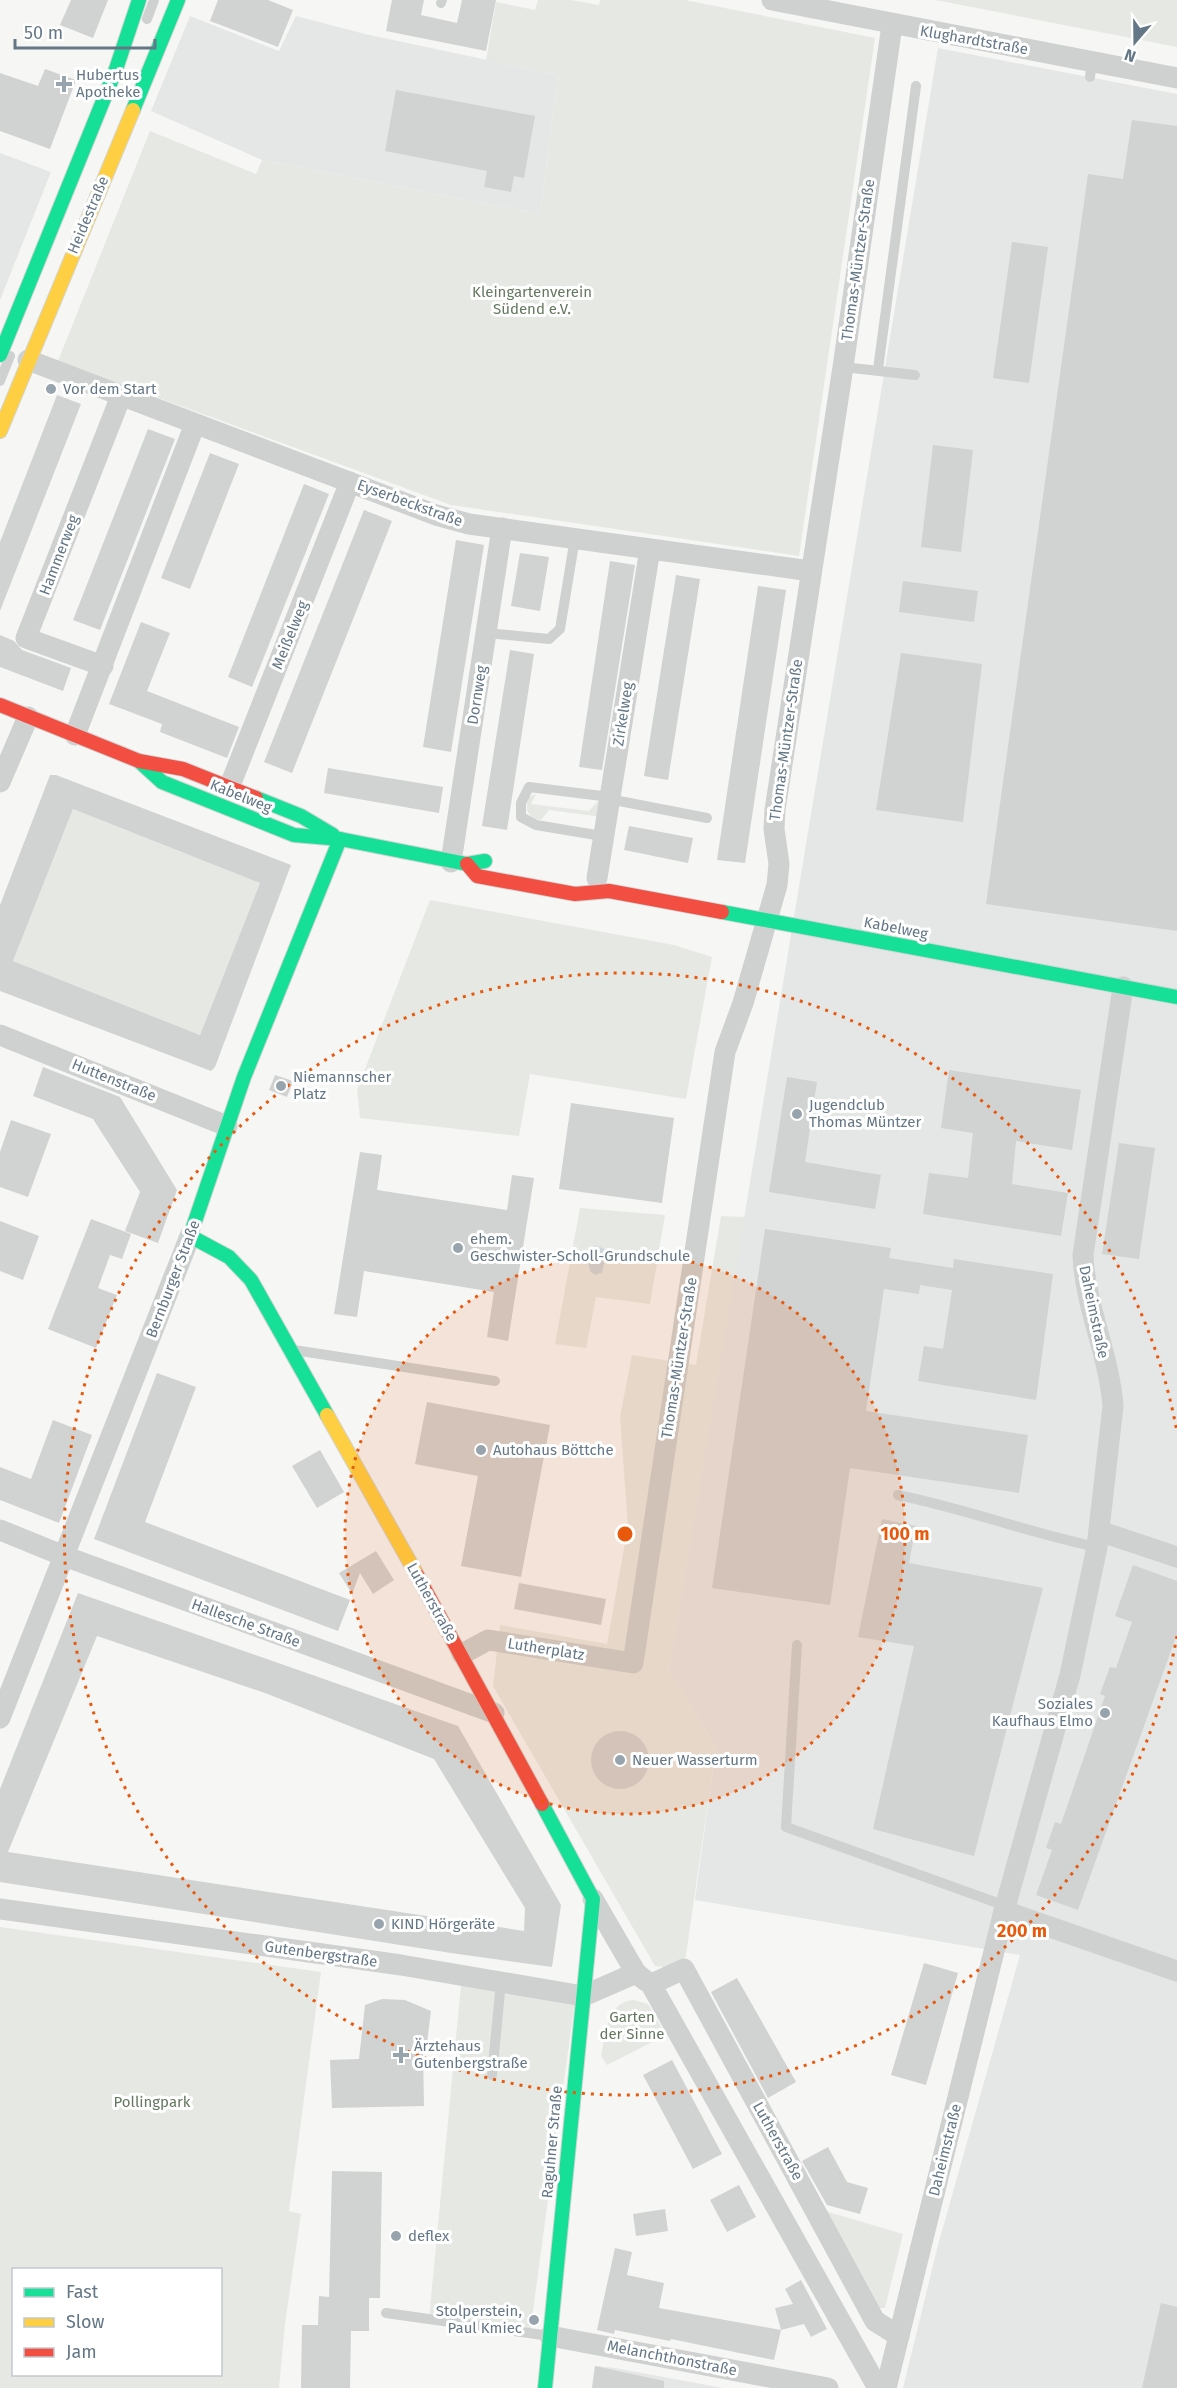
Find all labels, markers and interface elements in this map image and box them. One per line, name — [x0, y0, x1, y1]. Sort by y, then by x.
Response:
scale bar — [15, 12, 154, 50]
north arrow — [1105, 12, 1165, 72]
text: 50 m — [24, 22, 63, 44]
street label: Klughardtstraße — [919, 22, 1029, 58]
text: N — [1122, 45, 1138, 66]
place label: Hubertus Apotheke — [76, 66, 140, 101]
marker: Hubertus Apotheke — [57, 77, 71, 91]
street label: Heidestraße — [64, 173, 112, 257]
street label: Thomas-Müntzer-Straße — [838, 178, 878, 342]
park label: Kleingartenverein Südend e.V. — [472, 283, 592, 318]
place label: Vor dem Start — [63, 380, 157, 398]
marker: Vor dem Start — [44, 382, 58, 396]
street label: Eyserbeckstraße — [355, 476, 465, 530]
street label: Hammerweg — [35, 512, 83, 598]
street label: Meißelweg — [268, 598, 312, 672]
street label: Thomas-Müntzer-Straße — [766, 658, 806, 822]
street label: Dornweg — [463, 664, 491, 726]
street label: Zirkelweg — [609, 680, 637, 747]
street label: Kabelweg — [207, 775, 275, 817]
street label: Kabelweg — [862, 913, 930, 943]
street label: Huttenstraße — [69, 1055, 159, 1105]
place label: Niemannscher Platz — [293, 1068, 391, 1103]
marker: Niemannscher Platz — [274, 1079, 288, 1093]
place label: Jugendclub Thomas Müntzer — [809, 1096, 921, 1131]
marker: Jugendclub Thomas Müntzer — [790, 1107, 804, 1121]
street label: Bernburger Straße — [142, 1218, 204, 1340]
place label: ehem. Geschwister-Scholl-Grundschule — [470, 1230, 690, 1265]
marker: ehem. Geschwister-Scholl-Grundschule — [451, 1241, 465, 1255]
street label: Daheimstraße — [1075, 1264, 1113, 1360]
street label: Thomas-Müntzer-Straße — [657, 1276, 701, 1440]
place label: Autohaus Böttche — [493, 1441, 614, 1459]
marker: Autohaus Böttche — [474, 1443, 488, 1457]
text: 100 m — [881, 1523, 929, 1545]
centre of rings — [615, 1524, 635, 1544]
street label: Lutherstraße — [403, 1560, 461, 1644]
street label: Hallesche Straße — [189, 1595, 303, 1651]
street label: Lutherplatz — [506, 1634, 586, 1664]
place label: Soziales Kaufhaus Elmo — [992, 1695, 1093, 1730]
marker: Soziales Kaufhaus Elmo — [1098, 1706, 1112, 1720]
place label: Neuer Wasserturm — [632, 1751, 758, 1769]
marker: Neuer Wasserturm — [613, 1753, 627, 1767]
place label: KIND Hörgeräte — [391, 1915, 495, 1933]
marker: KIND Hörgeräte — [372, 1917, 386, 1931]
text: 200 m — [997, 1920, 1047, 1942]
street label: Gutenbergstraße — [263, 1937, 379, 1971]
park label: Garten der Sinne — [599, 2008, 665, 2043]
place label: Ärztehaus Gutenbergstraße — [414, 2037, 528, 2072]
marker: Ärztehaus Gutenbergstraße — [392, 2046, 410, 2064]
street label: Raguhner Straße — [538, 2085, 566, 2199]
park label: Pollingpark — [113, 2093, 191, 2111]
street label: Lutherstraße — [749, 2099, 807, 2183]
street label: Daheimstraße — [925, 2102, 965, 2198]
place label: deflex — [408, 2227, 450, 2245]
marker: deflex — [389, 2229, 403, 2243]
legend — [12, 2268, 222, 2376]
text: Fast — [66, 2281, 99, 2303]
place label: Stolperstein, Paul Kmiec — [436, 2302, 522, 2337]
text: Slow — [66, 2311, 105, 2333]
marker: Stolperstein, Paul Kmiec — [527, 2313, 541, 2327]
street label: Melanchthonstraße — [606, 2337, 738, 2379]
text: Jam — [66, 2341, 97, 2363]

